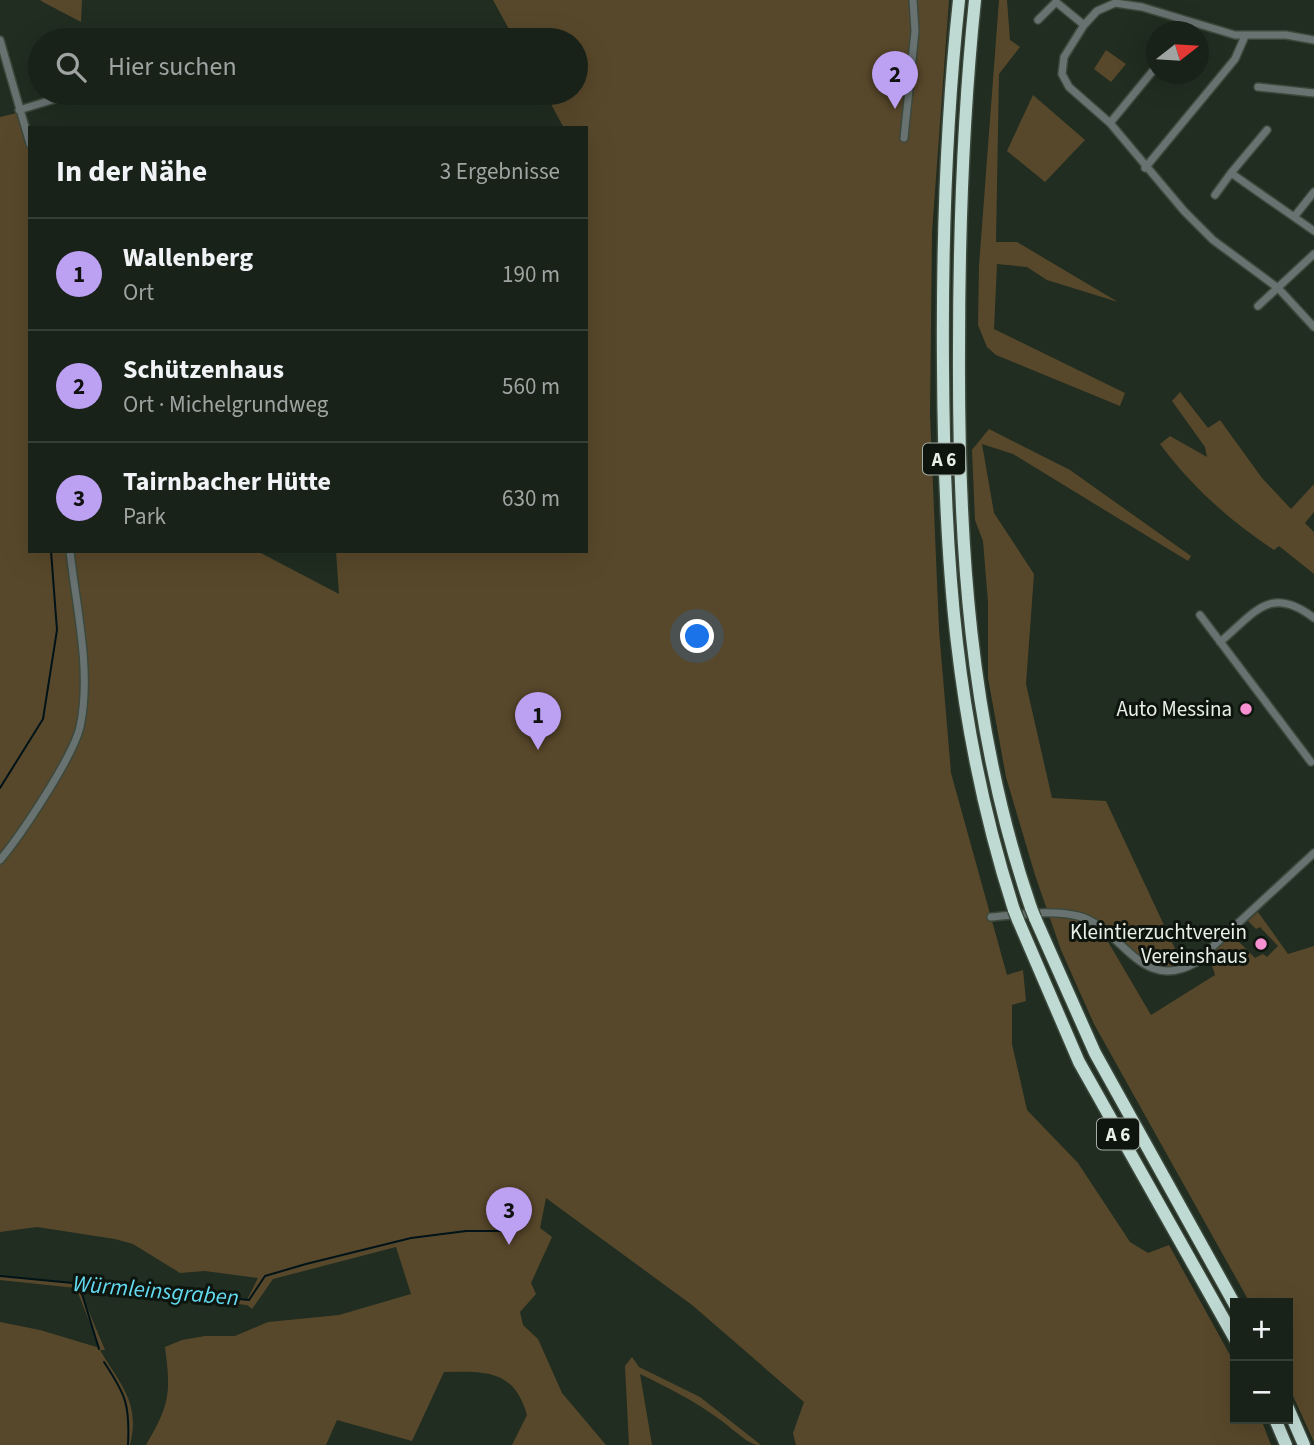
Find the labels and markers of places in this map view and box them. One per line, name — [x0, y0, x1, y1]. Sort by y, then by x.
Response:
pin: 2 — [872, 51, 918, 109]
pin: 1 — [515, 692, 561, 750]
place label: Auto Messina — [1116, 694, 1232, 724]
marker: Auto Messina — [1238, 701, 1254, 717]
place label: Kleintierzuchtverein Vereinshaus — [1070, 917, 1247, 971]
marker: Kleintierzuchtverein Vereinshaus — [1253, 936, 1269, 952]
pin: 3 — [486, 1187, 532, 1245]

